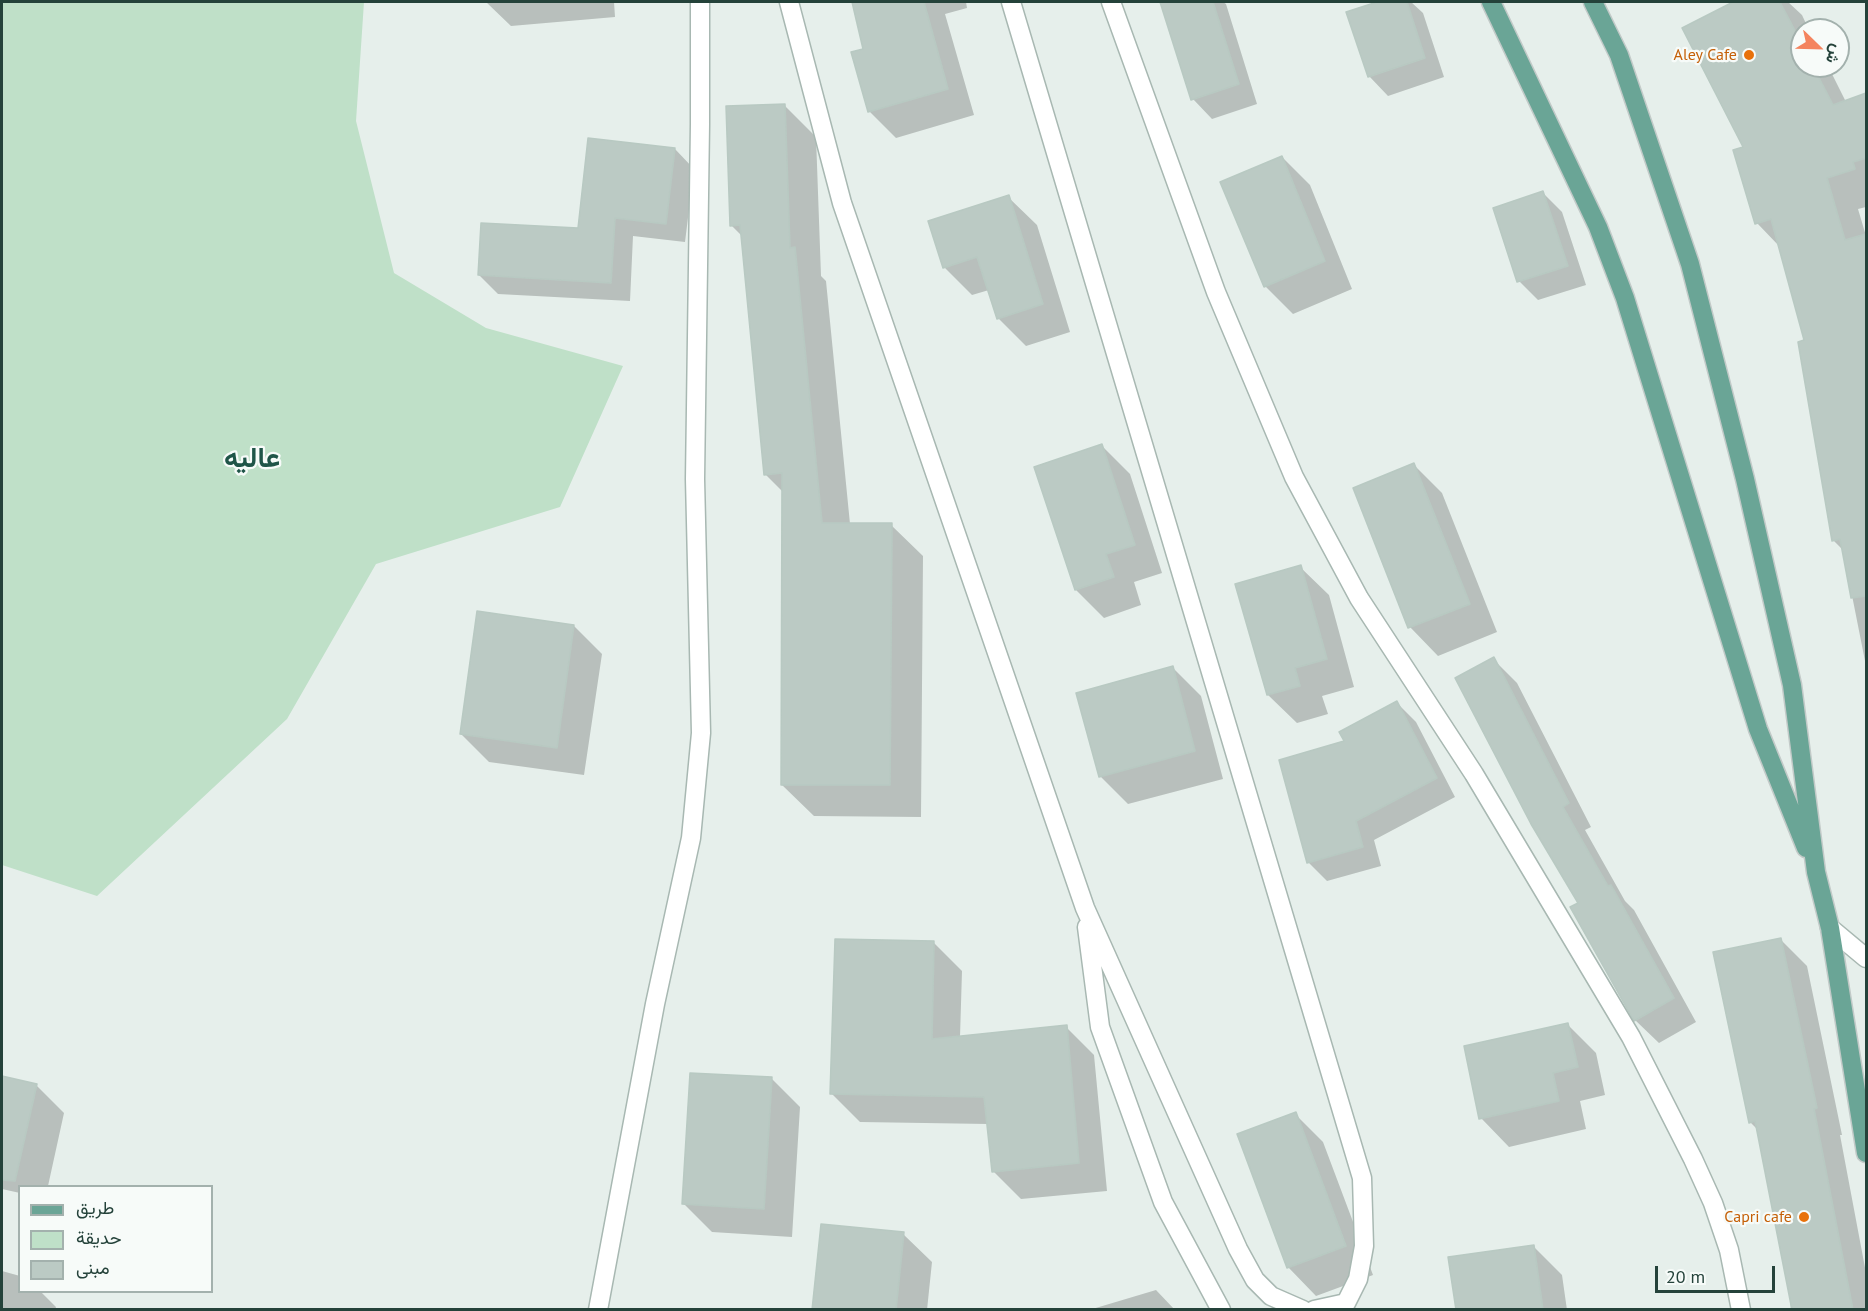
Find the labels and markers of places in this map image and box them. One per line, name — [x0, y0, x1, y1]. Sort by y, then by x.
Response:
place label: Aley Cafe — [1674, 45, 1737, 65]
marker: Aley Cafe — [1742, 48, 1756, 62]
place label: Capri cafe — [1724, 1207, 1792, 1227]
marker: Capri cafe — [1797, 1210, 1811, 1224]

